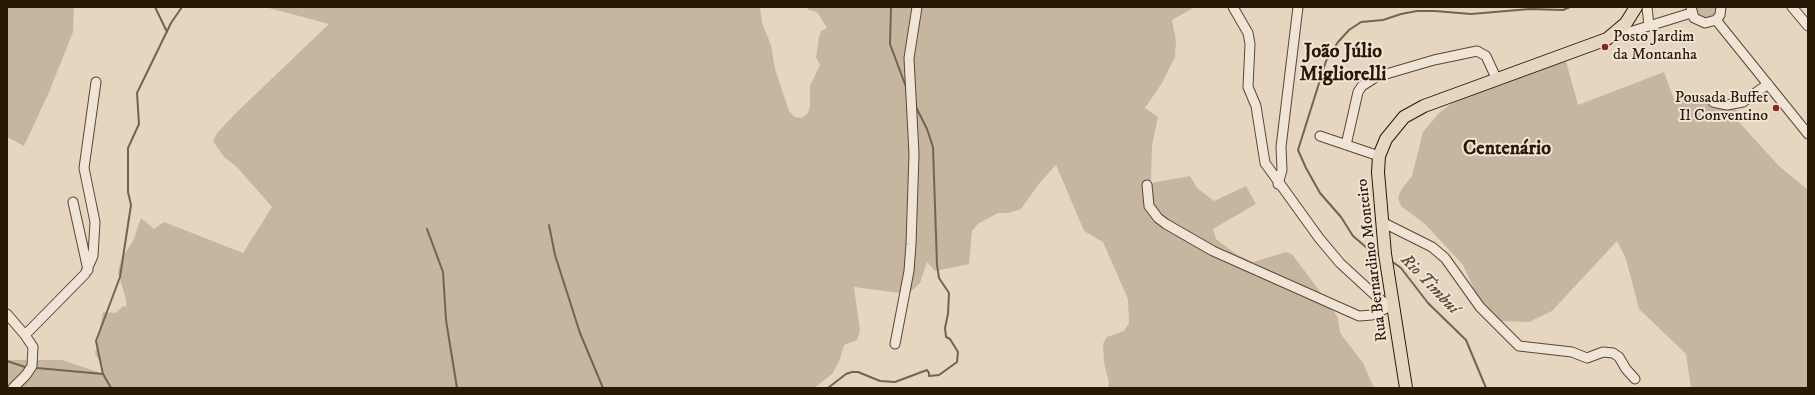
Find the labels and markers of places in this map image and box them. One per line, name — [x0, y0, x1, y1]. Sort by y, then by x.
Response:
place label: Posto Jardim da Montanha — [1613, 28, 1697, 66]
marker: Posto Jardim da Montanha — [1600, 42, 1610, 52]
place label: Pousada Buffet Il Conventino — [1675, 89, 1768, 127]
marker: Pousada Buffet Il Conventino — [1771, 103, 1781, 113]

